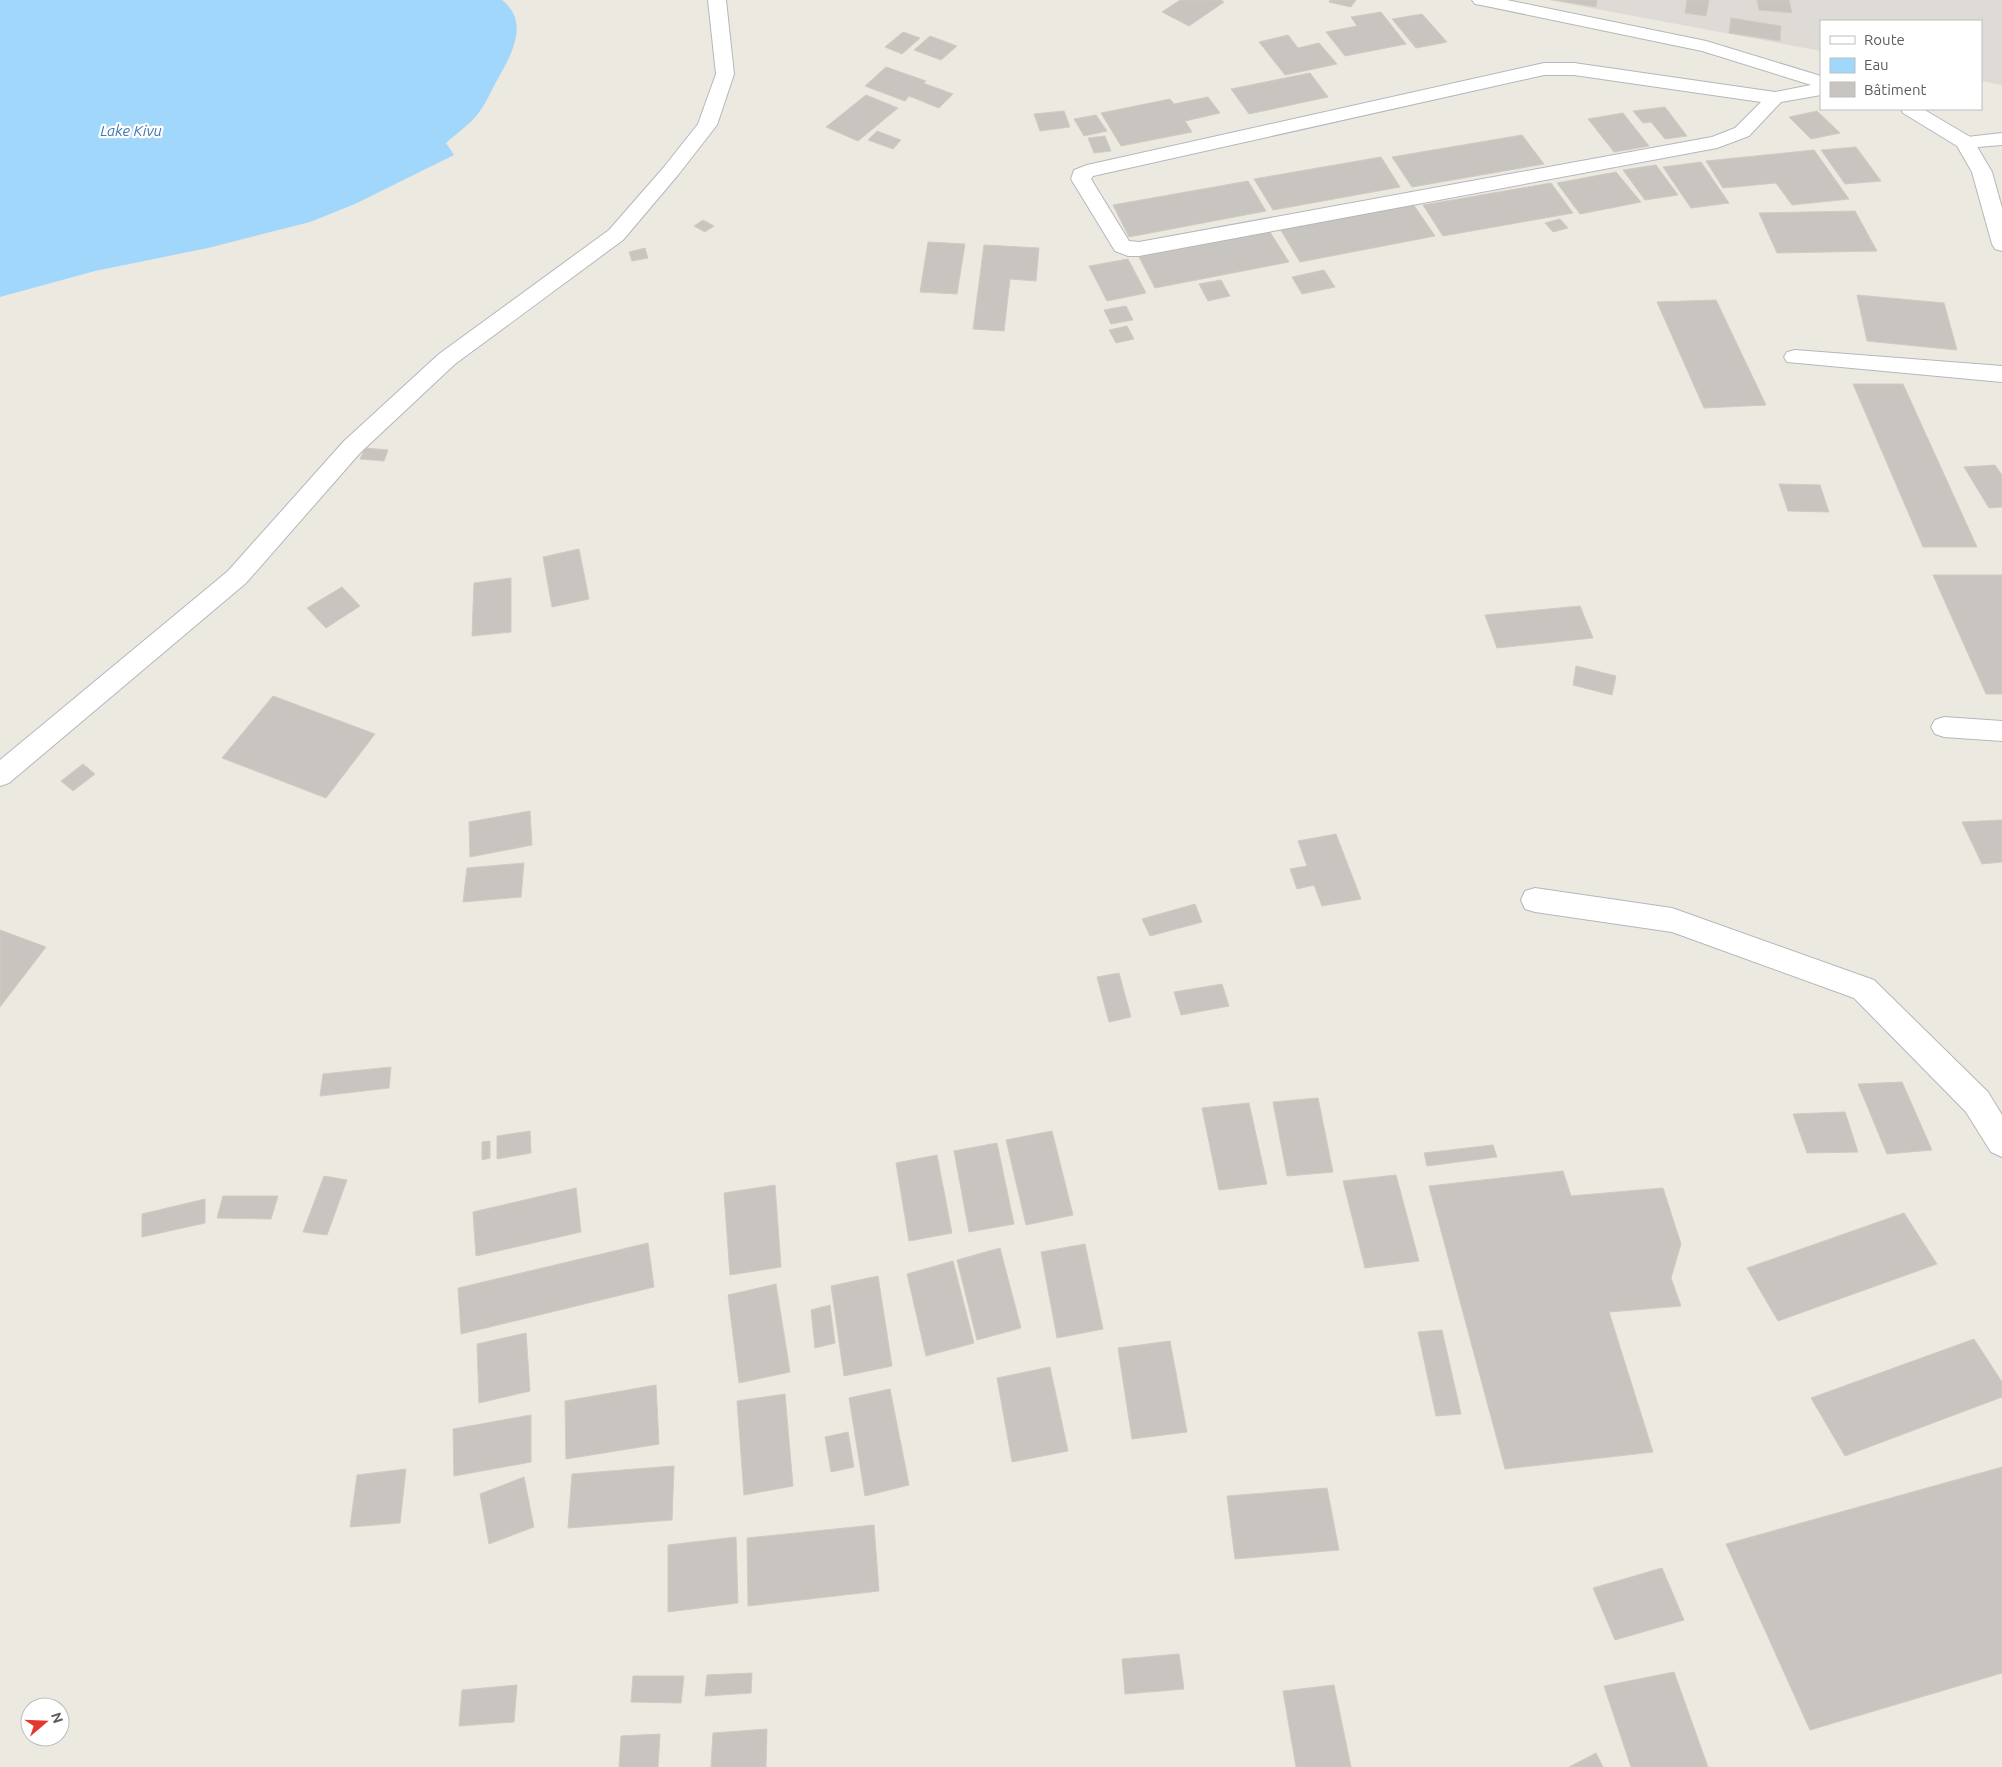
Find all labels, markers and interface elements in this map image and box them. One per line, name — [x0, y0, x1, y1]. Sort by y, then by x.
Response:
legend — [1820, 20, 1982, 110]
text: Route — [1864, 31, 1905, 48]
text: Eau — [1864, 56, 1889, 73]
text: Bâtiment — [1864, 81, 1927, 98]
water label: Lake Kivu — [100, 122, 162, 139]
north arrow — [20, 1697, 70, 1747]
text: N — [48, 1710, 67, 1725]

